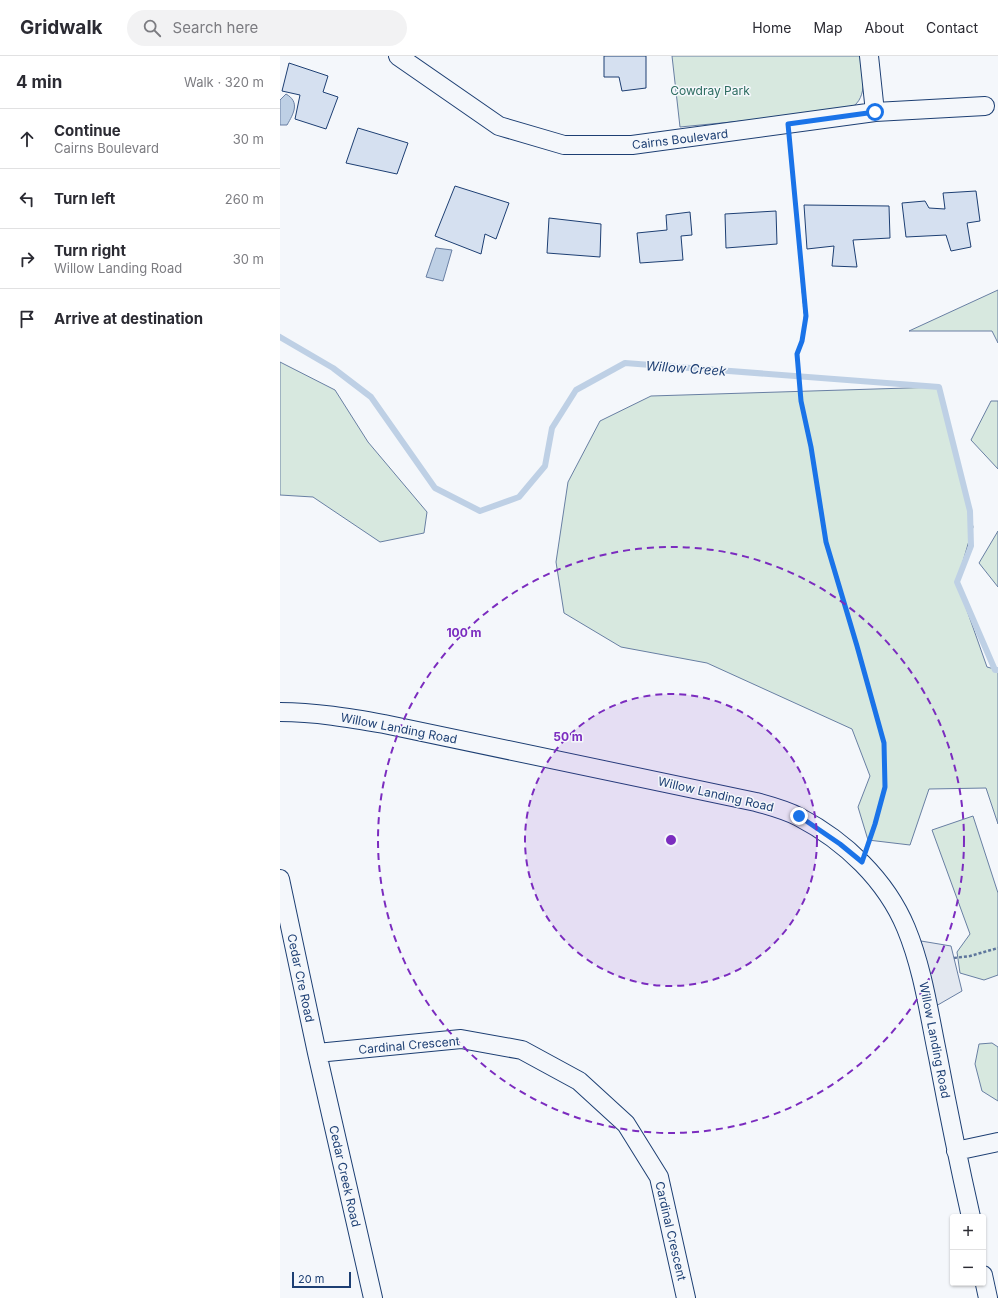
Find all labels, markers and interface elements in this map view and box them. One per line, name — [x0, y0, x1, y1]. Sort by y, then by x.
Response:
search box — [127, 10, 407, 46]
text: Gridwalk — [20, 16, 103, 39]
icon: search — [141, 17, 163, 39]
text: Search here — [173, 18, 258, 37]
text: Home — [752, 19, 791, 36]
text: Map — [813, 19, 843, 36]
text: About — [865, 19, 904, 36]
text: Contact — [926, 19, 978, 36]
text: 4 min — [16, 72, 62, 92]
text: Walk · 320 m — [184, 74, 264, 90]
park label: Cowdray Park — [670, 83, 750, 98]
route start — [866, 103, 884, 121]
text: Continue — [54, 121, 121, 140]
street label: Cairns Boulevard — [631, 126, 729, 152]
icon: ahead — [16, 128, 38, 150]
text: 30 m — [233, 131, 264, 147]
text: Cairns Boulevard — [54, 140, 159, 156]
icon: left — [16, 188, 38, 210]
text: Turn left — [54, 189, 115, 208]
text: 260 m — [225, 191, 264, 207]
text: Turn right — [54, 241, 126, 260]
icon: right — [16, 248, 38, 270]
text: 30 m — [233, 251, 264, 267]
text: Willow Landing Road — [54, 260, 182, 276]
icon: arrive — [16, 308, 38, 330]
text: Arrive at destination — [54, 309, 203, 328]
water label: Willow Creek — [645, 357, 728, 379]
text: 100 m — [446, 625, 482, 640]
street label: Willow Landing Road — [339, 709, 459, 747]
text: 50 m — [553, 729, 583, 744]
street label: Willow Landing Road — [657, 773, 775, 815]
route end — [790, 807, 808, 825]
centre of rings — [664, 833, 678, 847]
street label: Cedar Cre Road — [284, 932, 318, 1024]
street label: Willow Landing Road — [916, 980, 954, 1100]
street label: Cardinal Crescent — [358, 1033, 460, 1057]
street label: Cedar Creek Road — [326, 1124, 364, 1228]
street label: Cardinal Crescent — [652, 1180, 690, 1282]
map controls — [950, 1214, 986, 1286]
button: + — [950, 1214, 986, 1250]
button: − — [950, 1250, 986, 1286]
scale bar — [292, 1270, 351, 1289]
text: 20 m — [298, 1272, 324, 1286]

